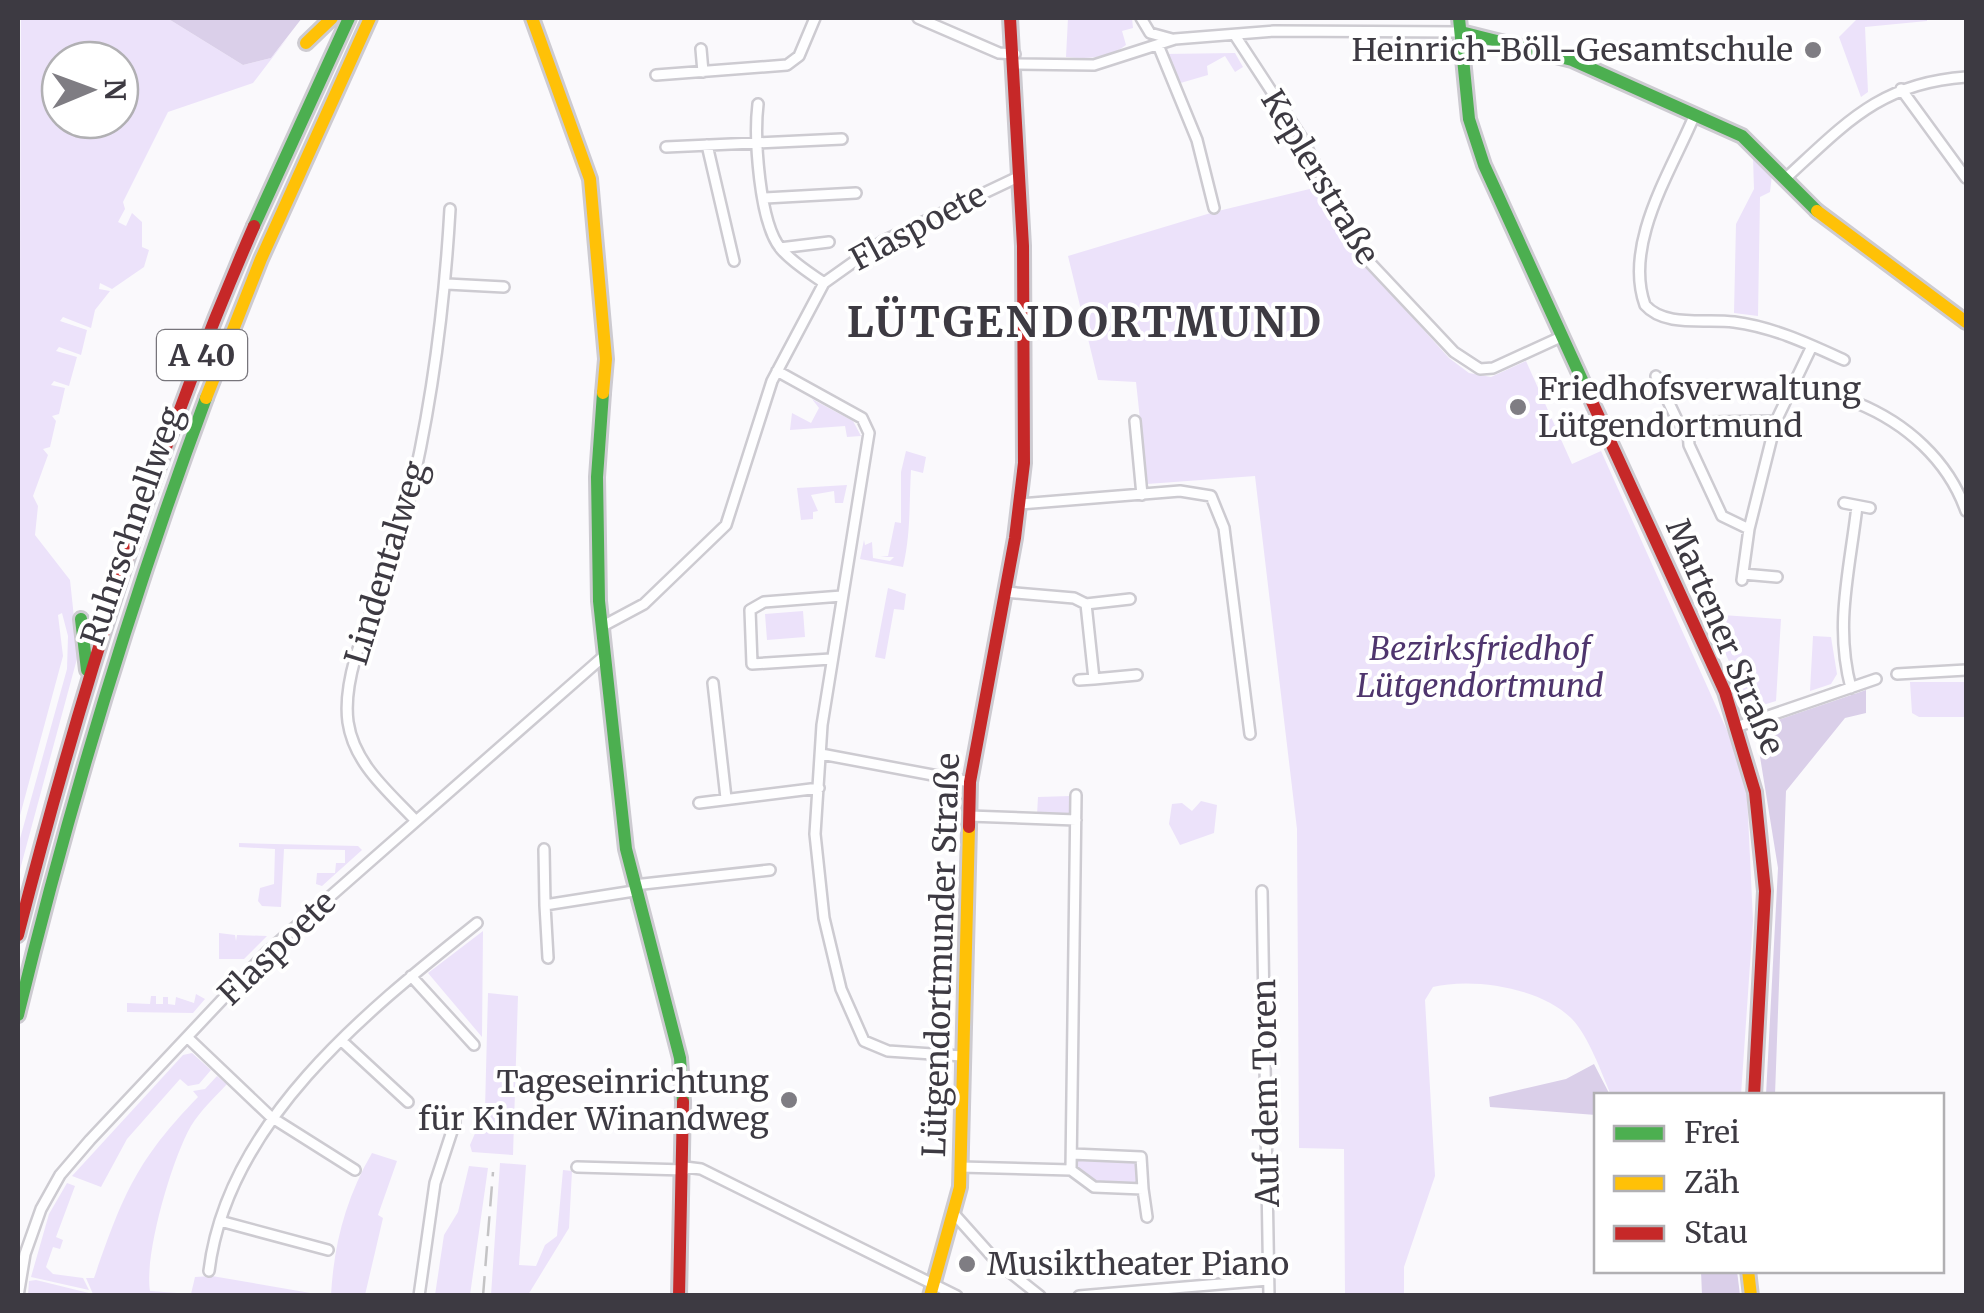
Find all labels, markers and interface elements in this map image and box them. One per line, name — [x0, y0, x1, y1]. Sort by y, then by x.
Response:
place label: Heinrich-Böll-Gesamtschule — [1352, 30, 1793, 70]
marker: Heinrich-Böll-Gesamtschule — [1802, 39, 1824, 61]
north arrow — [40, 40, 140, 140]
text: N — [97, 78, 133, 101]
street label: Keplerstraße — [1252, 83, 1388, 271]
street label: Flaspoete — [843, 175, 993, 279]
district label: LÜTGENDORTMUND — [847, 296, 1323, 348]
road number: A 40 — [157, 330, 247, 380]
place label: Friedhofsverwaltung Lütgendortmund — [1538, 369, 1861, 446]
marker: Friedhofsverwaltung Lütgendortmund — [1507, 396, 1529, 418]
street label: Ruhrschnellweg — [72, 402, 192, 650]
street label: Lindentalweg — [336, 456, 436, 670]
street label: Martener Straße — [1657, 513, 1793, 761]
park label: Bezirksfriedhof Lütgendortmund — [1356, 629, 1604, 706]
street label: Lütgendortmunder Straße — [914, 752, 968, 1158]
street label: Flaspoete — [210, 882, 344, 1014]
street label: Auf dem Toren — [1244, 979, 1288, 1208]
place label: Tageseinrichtung für Kinder Winandweg — [418, 1062, 769, 1139]
marker: Tageseinrichtung für Kinder Winandweg — [778, 1089, 800, 1111]
legend — [1594, 1093, 1944, 1273]
text: Frei — [1684, 1113, 1740, 1151]
text: Zäh — [1684, 1163, 1740, 1201]
text: Stau — [1684, 1213, 1748, 1251]
place label: Musiktheater Piano — [987, 1244, 1289, 1284]
marker: Musiktheater Piano — [956, 1253, 978, 1275]

